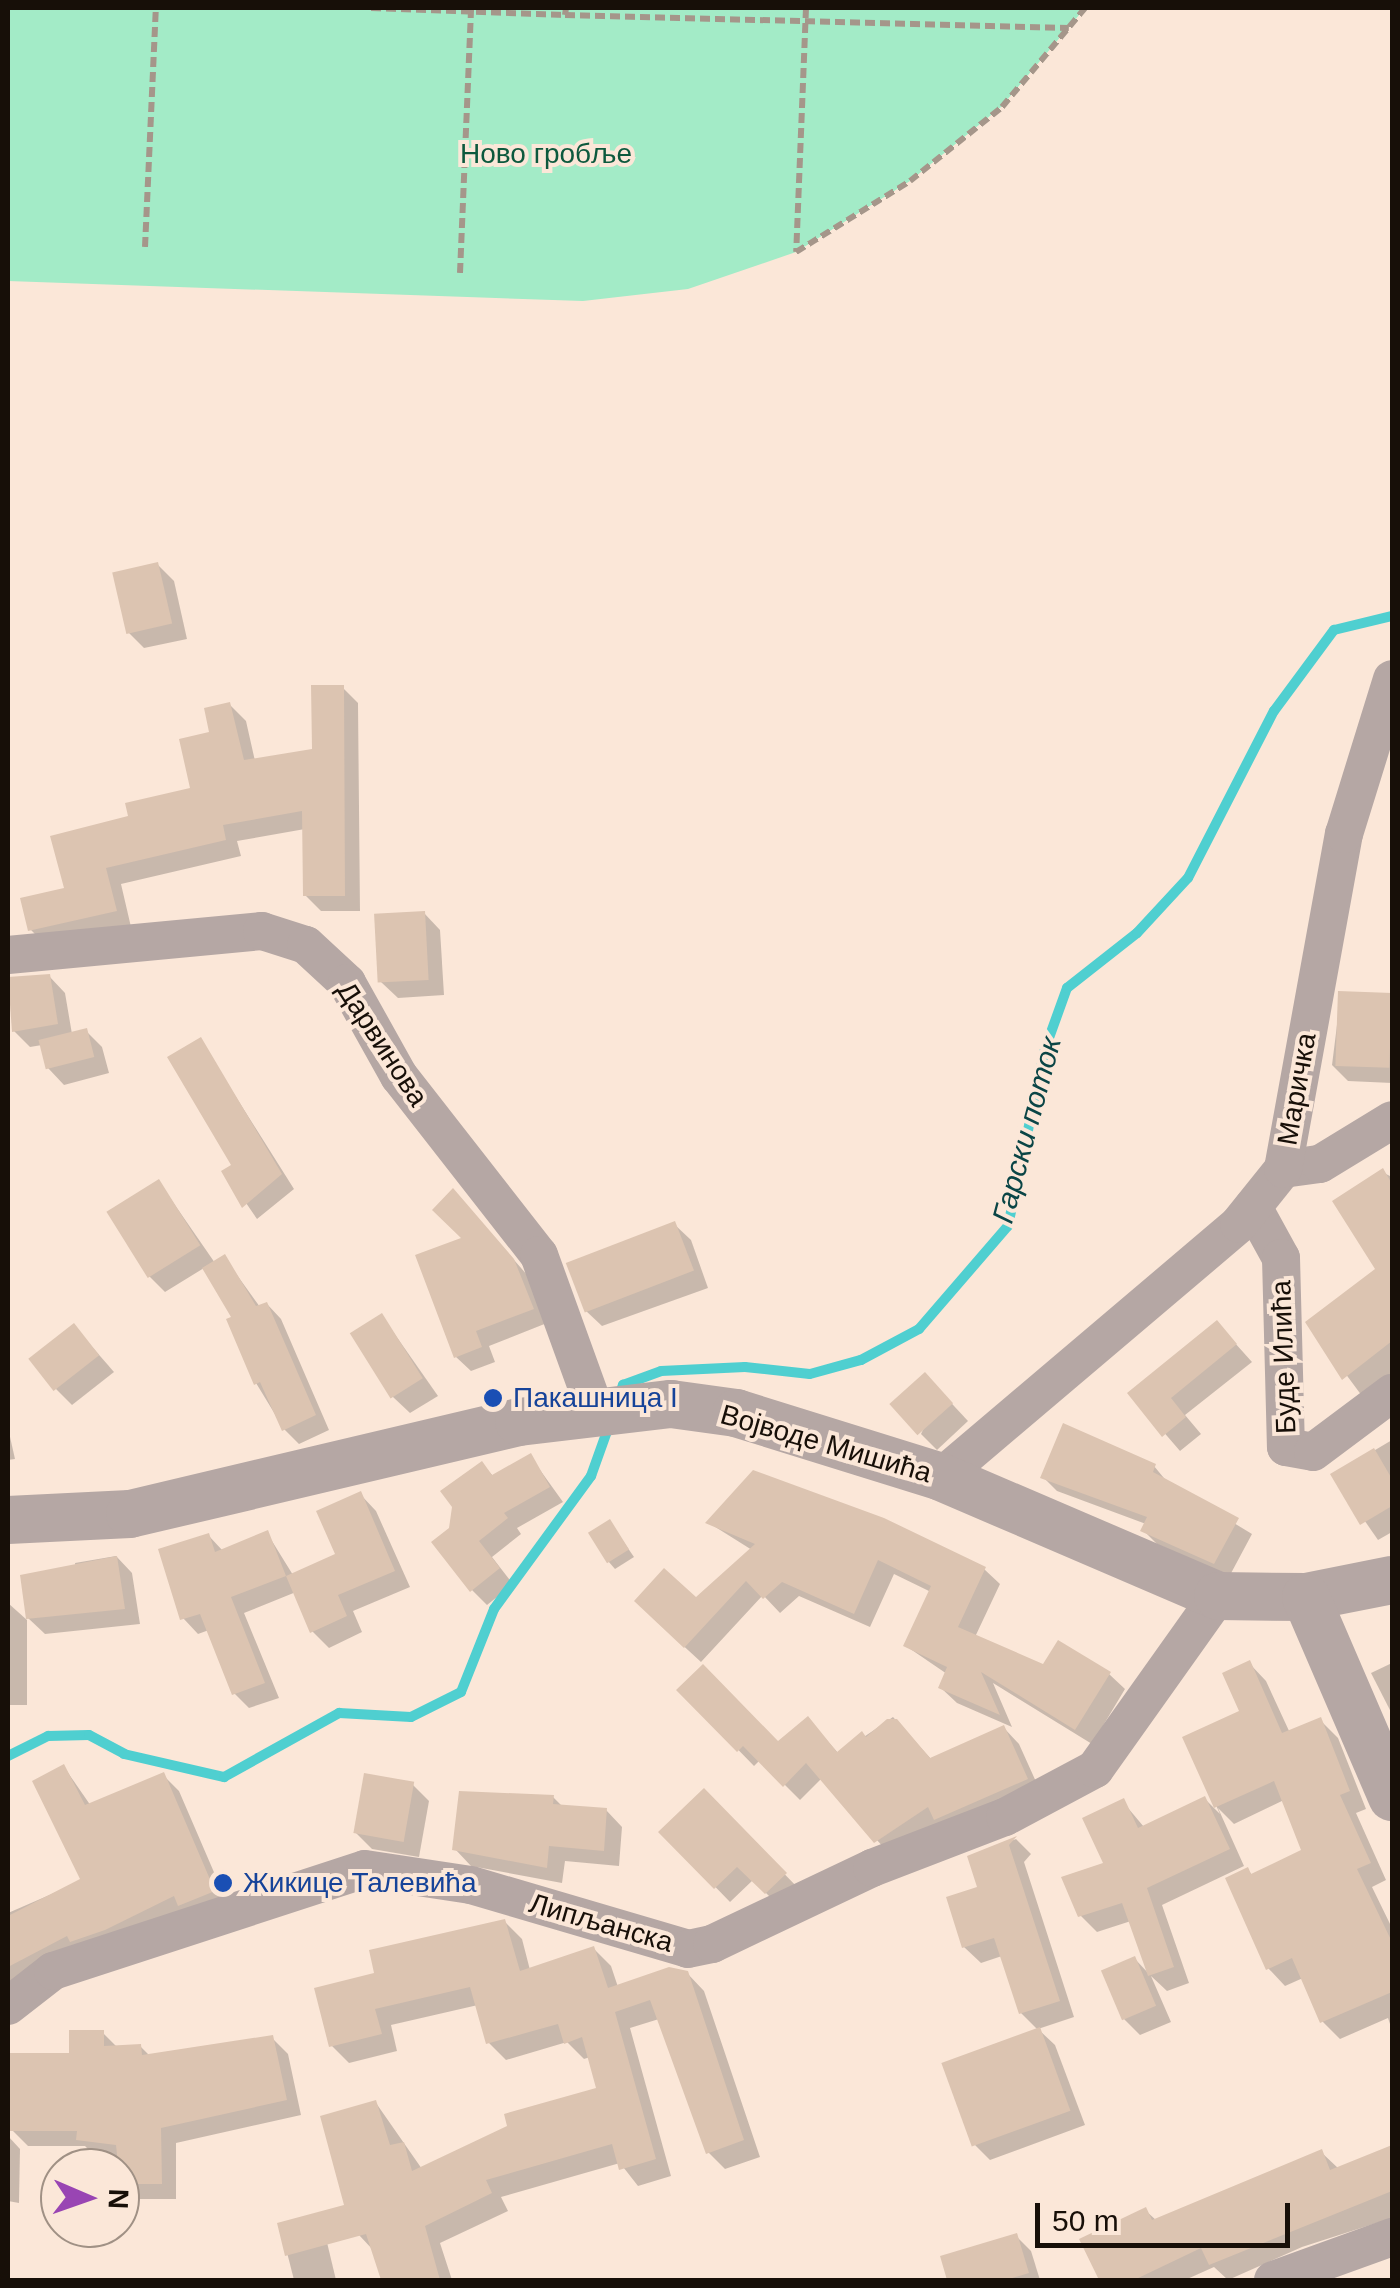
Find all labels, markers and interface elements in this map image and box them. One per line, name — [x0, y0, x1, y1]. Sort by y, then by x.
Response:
park label: Ново гробље — [460, 137, 632, 171]
street label: Дарвинова — [329, 975, 435, 1113]
street label: Маричка — [1271, 1030, 1323, 1148]
water label: Гарски поток — [985, 1033, 1069, 1227]
street label: Буде Илића — [1265, 1280, 1303, 1434]
place label: Пакашница I — [513, 1381, 678, 1415]
marker: Пакашница I — [482, 1387, 504, 1409]
street label: Војводе Мишића — [717, 1398, 935, 1490]
place label: Жикице Талевића — [243, 1866, 476, 1900]
marker: Жикице Талевића — [212, 1872, 234, 1894]
street label: Липљанска — [525, 1886, 677, 1960]
north arrow — [40, 2148, 140, 2248]
scale bar — [1040, 2183, 1295, 2245]
text: N — [103, 2188, 134, 2210]
text: 50 m — [1052, 2204, 1119, 2237]

